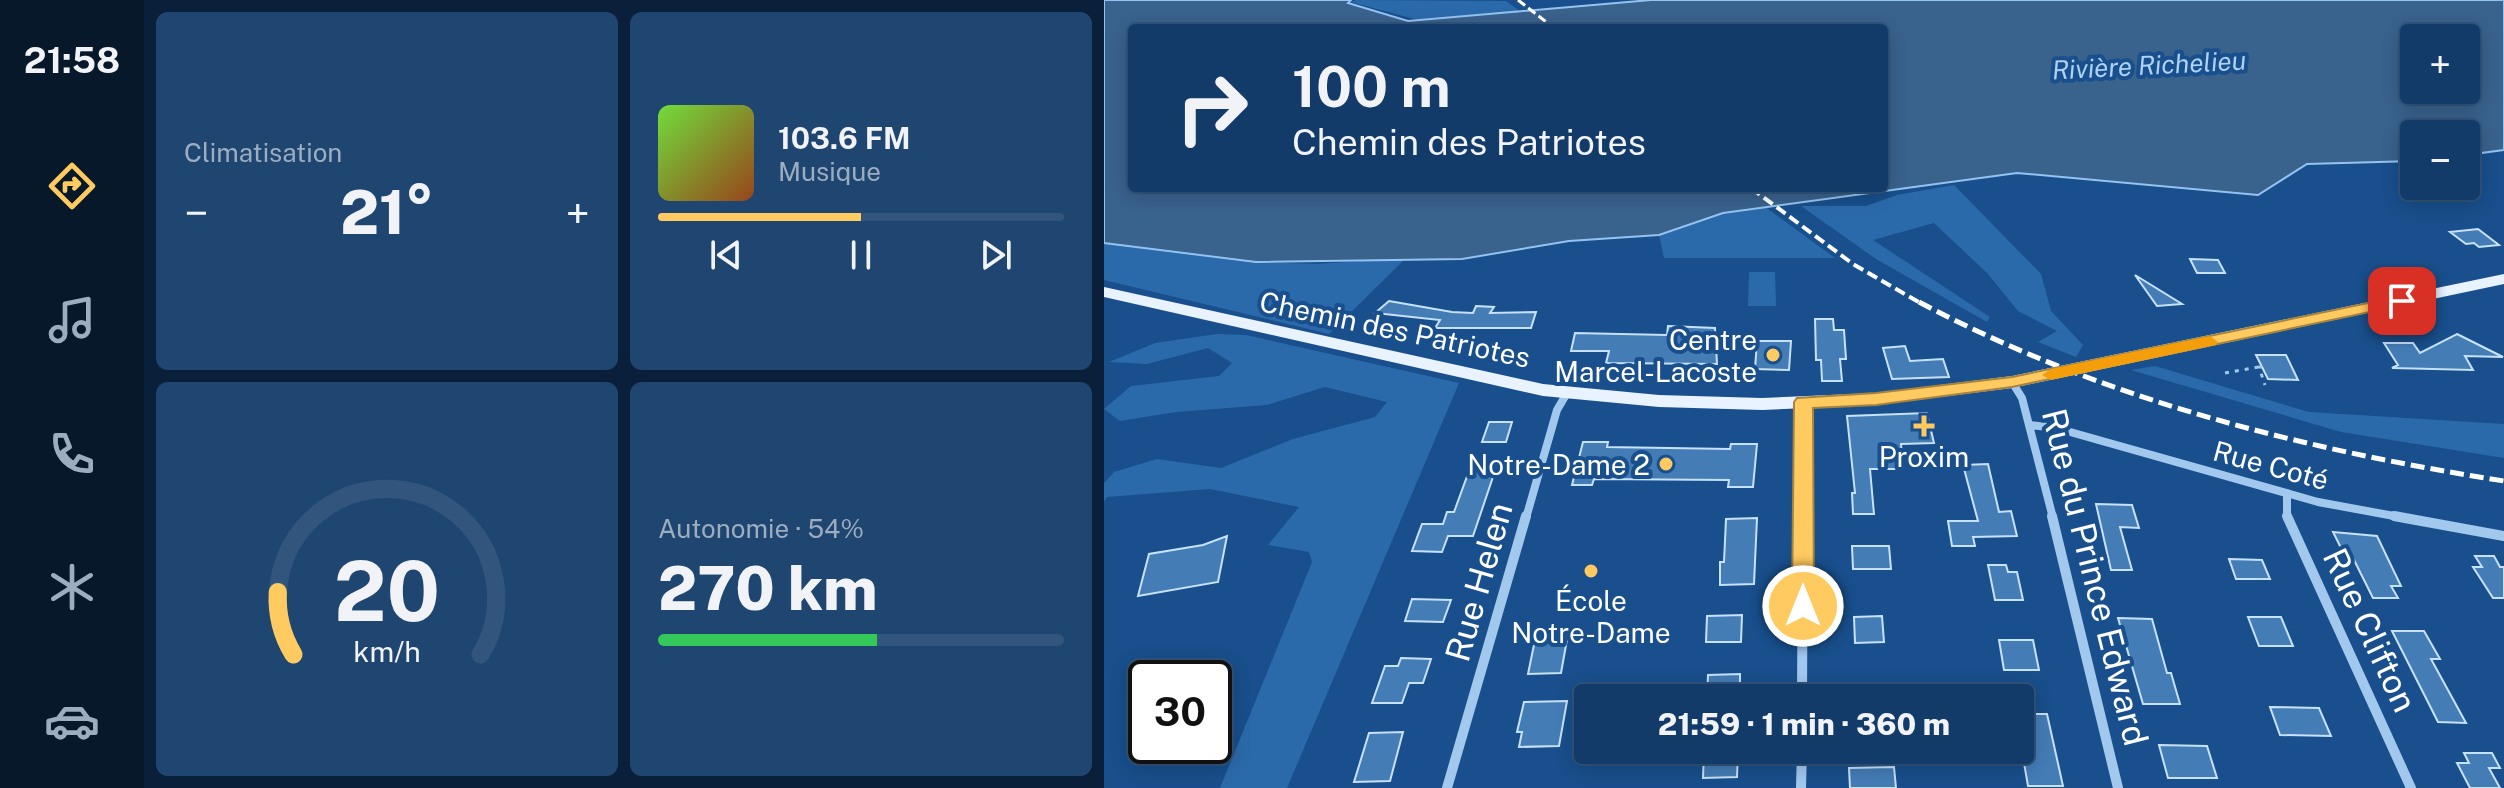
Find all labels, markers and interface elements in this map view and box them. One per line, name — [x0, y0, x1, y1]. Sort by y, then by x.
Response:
map controls — [2400, 24, 2480, 200]
button: + — [2400, 24, 2480, 104]
text: 21:58 — [24, 39, 120, 81]
water label: Rivière Richelieu — [2051, 44, 2247, 86]
text: 100 m — [1292, 54, 1451, 120]
icon: right — [1160, 56, 1264, 160]
text: 103.6 FM — [778, 120, 911, 156]
button: − — [2400, 120, 2480, 200]
text: Chemin des Patriotes — [1292, 121, 1646, 163]
text: Climatisation — [184, 137, 342, 168]
text: Musique — [778, 156, 881, 187]
icon: directions — [44, 158, 100, 214]
text: 21° — [340, 177, 434, 248]
text: − — [184, 187, 208, 239]
text: + — [566, 187, 590, 239]
icon: previous — [704, 233, 748, 277]
icon: pause — [839, 233, 883, 277]
icon: next — [974, 233, 1018, 277]
pin — [2368, 267, 2436, 335]
icon: arrive — [2380, 279, 2424, 323]
street label: Chemin des Patriotes — [1257, 284, 1533, 374]
icon: music — [44, 292, 100, 348]
place label: Centre Marcel-Lacoste — [1554, 323, 1757, 388]
marker: Centre Marcel-Lacoste — [1764, 346, 1782, 364]
street label: Rue du Prince Edward — [2034, 404, 2156, 750]
marker: Proxim — [1915, 417, 1933, 435]
icon: phone — [44, 426, 100, 482]
street label: Rue Coté — [2210, 434, 2332, 496]
place label: Proxim — [1879, 440, 1969, 473]
place label: Notre-Dame 2 — [1467, 448, 1650, 481]
marker: Notre-Dame 2 — [1657, 455, 1675, 473]
street label: Rue Helen — [1437, 498, 1521, 666]
text: Autonomie · 54% — [658, 513, 864, 544]
text: 20 — [334, 542, 440, 640]
street label: Rue Clifton — [2315, 542, 2425, 718]
text: 270 km — [658, 553, 878, 624]
icon: climate — [44, 559, 100, 615]
marker: École Notre-Dame — [1582, 562, 1600, 580]
position arrow — [1761, 564, 1845, 648]
place label: École Notre-Dame — [1511, 584, 1671, 649]
text: km/h — [353, 635, 421, 668]
speed limit sign: 30 — [1128, 660, 1232, 764]
icon: car — [44, 693, 100, 749]
text: 21:59 · 1 min · 360 m — [1658, 706, 1950, 742]

